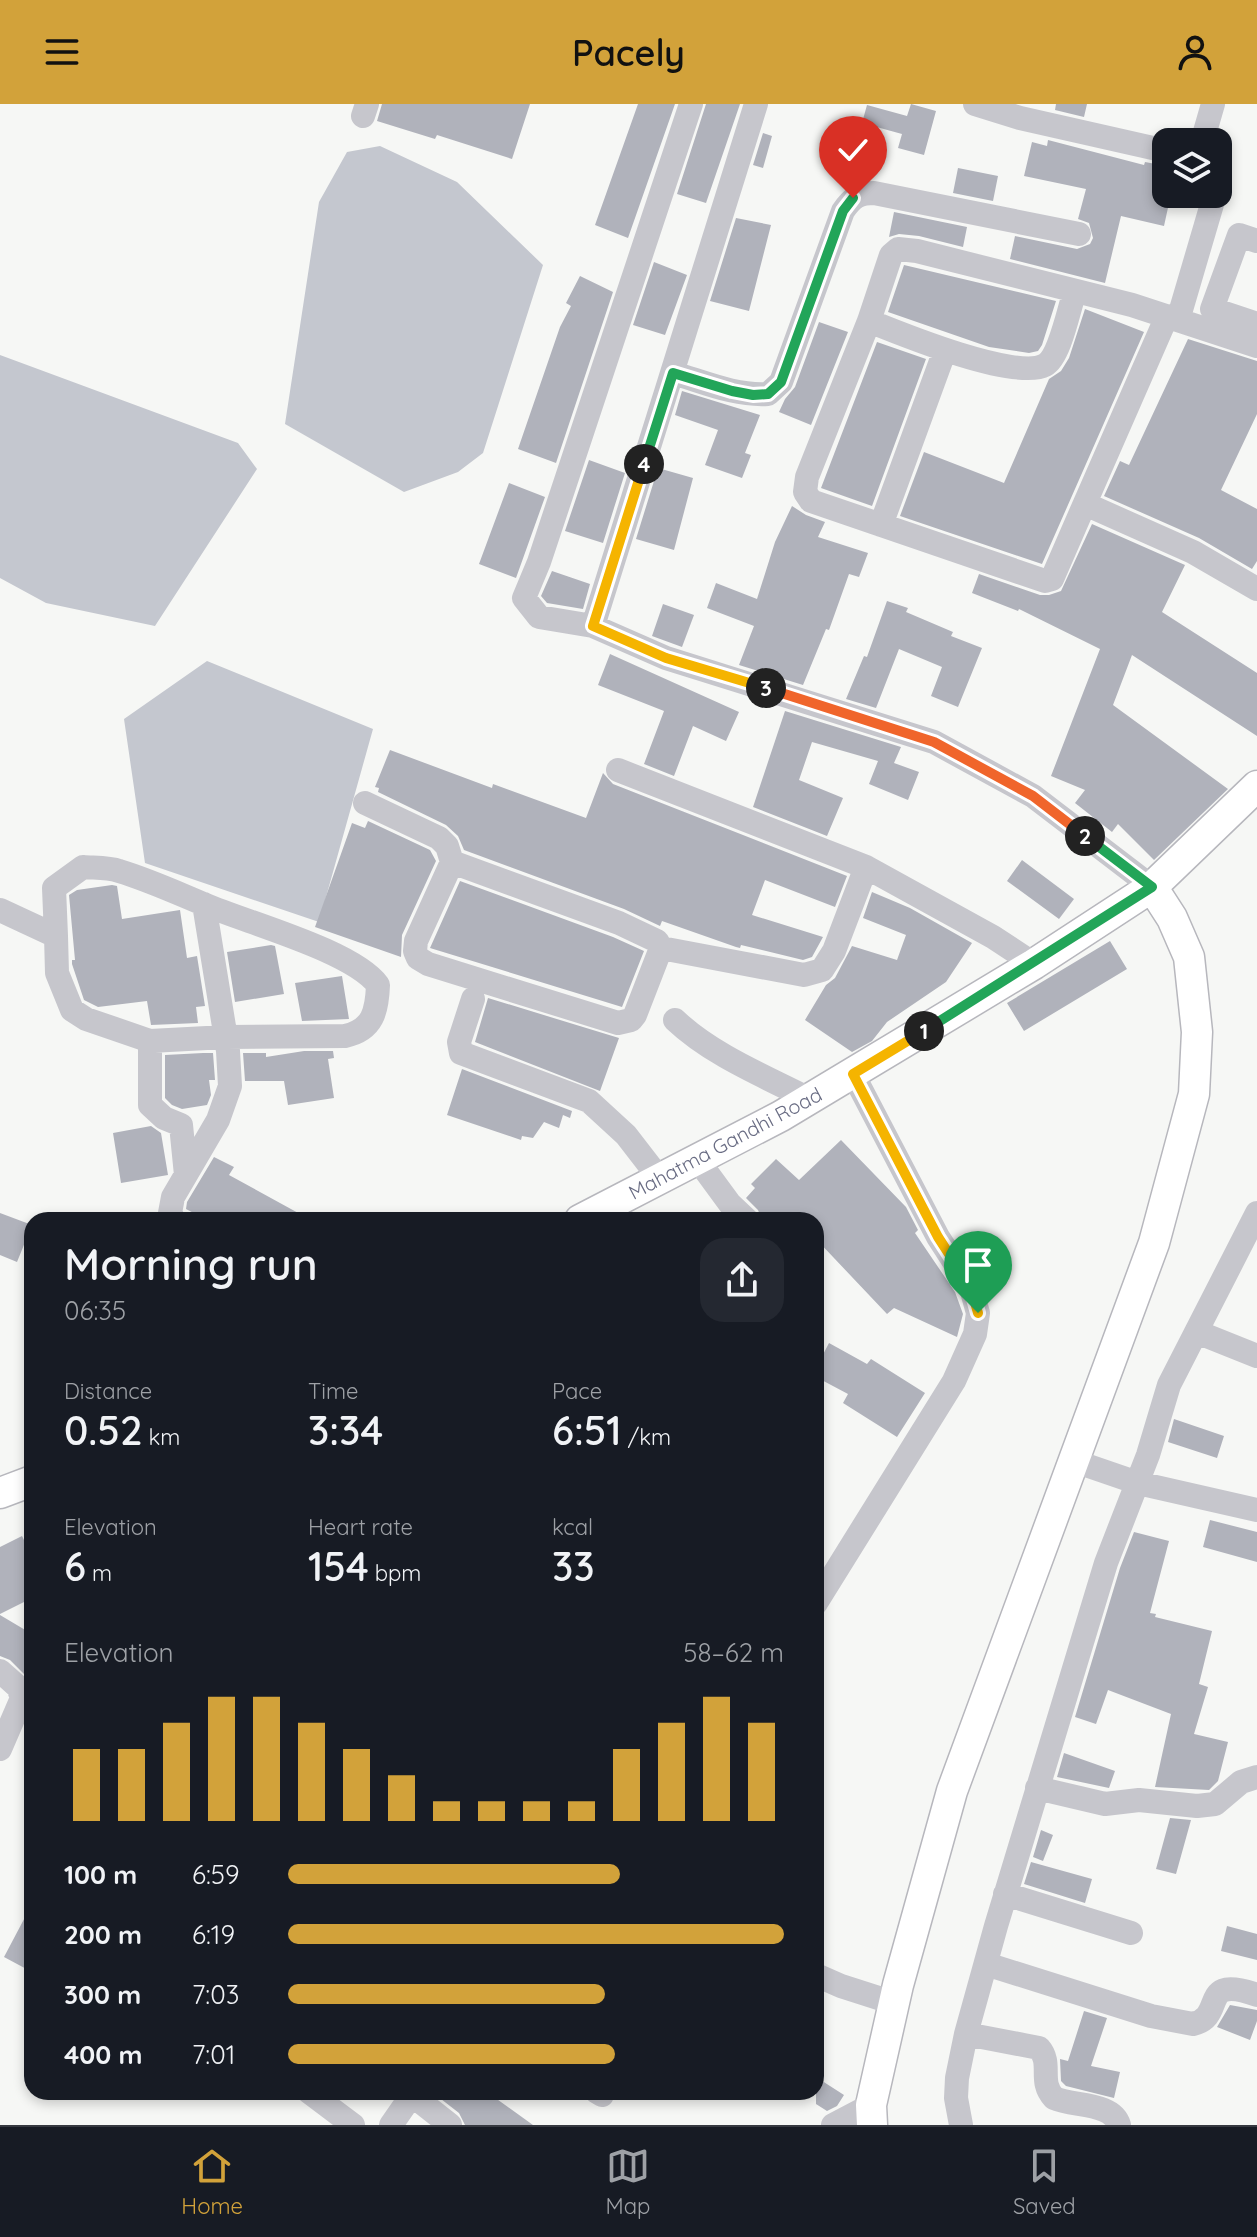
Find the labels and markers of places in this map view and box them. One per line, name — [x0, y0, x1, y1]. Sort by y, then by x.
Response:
pin — [819, 116, 887, 198]
pin: 4 — [624, 444, 664, 484]
pin: 3 — [746, 668, 786, 708]
pin: 2 — [1065, 816, 1105, 856]
pin: 1 — [904, 1011, 944, 1051]
pin — [944, 1231, 1012, 1313]

